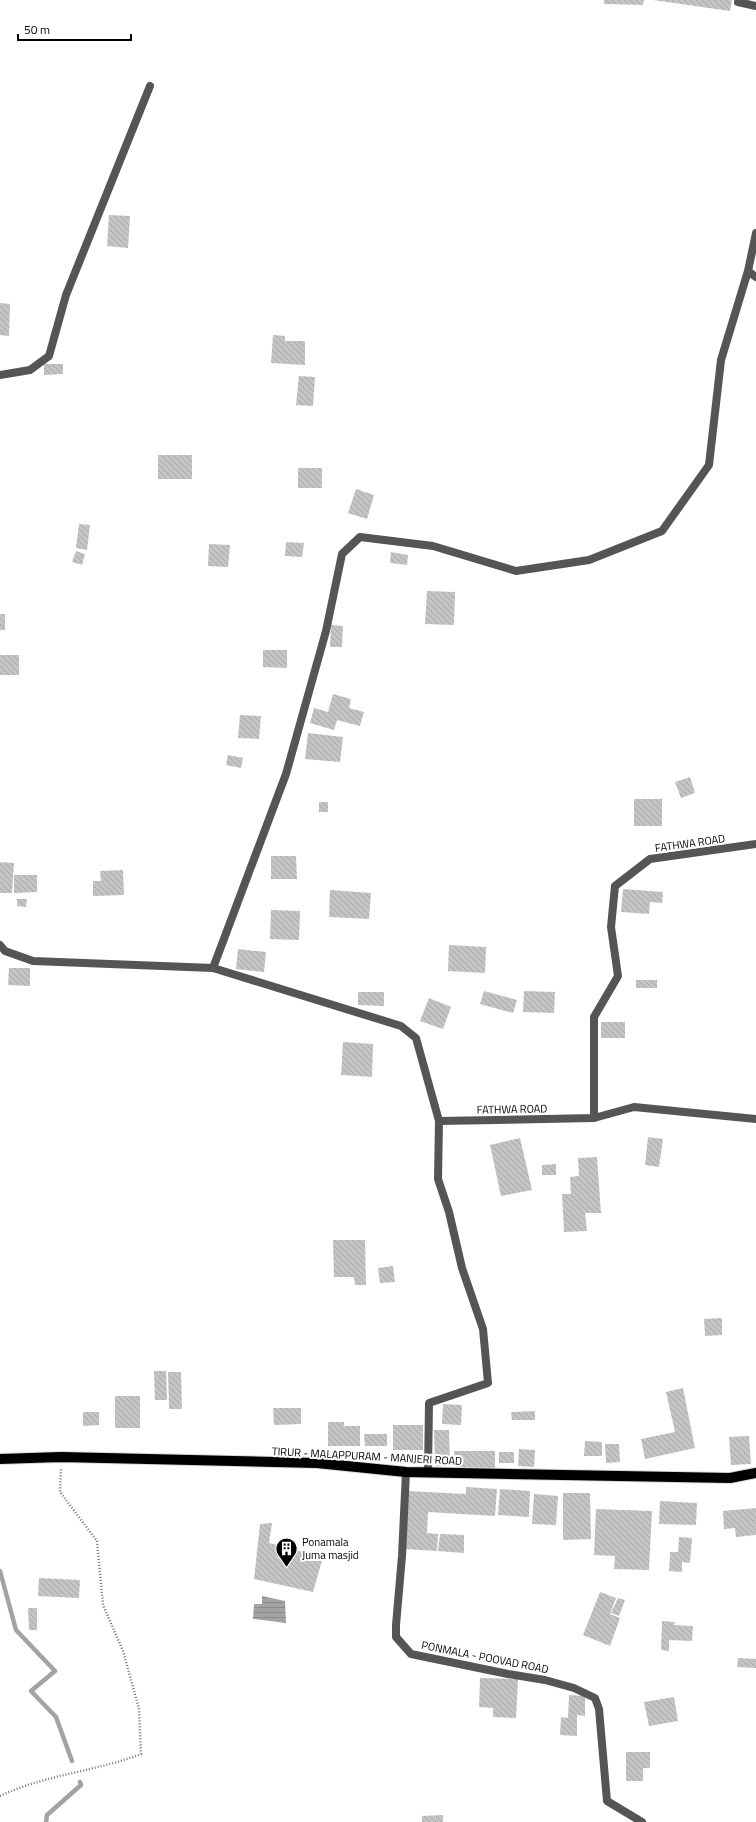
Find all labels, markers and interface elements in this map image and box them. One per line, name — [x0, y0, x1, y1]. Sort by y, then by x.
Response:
scale bar — [18, 16, 131, 42]
text: 50 m — [24, 20, 50, 39]
street label: FATHWA ROAD — [654, 830, 726, 856]
street label: FATHWA ROAD — [477, 1100, 547, 1118]
street label: TIRUR - MALAPPURAM - MANJERI ROAD — [271, 1443, 463, 1469]
place label: Ponamala Juma masjid — [302, 1534, 359, 1563]
building icon: Ponamala Juma masjid — [274, 1535, 300, 1568]
street label: PONMALA - POOVAD ROAD — [420, 1637, 550, 1677]

